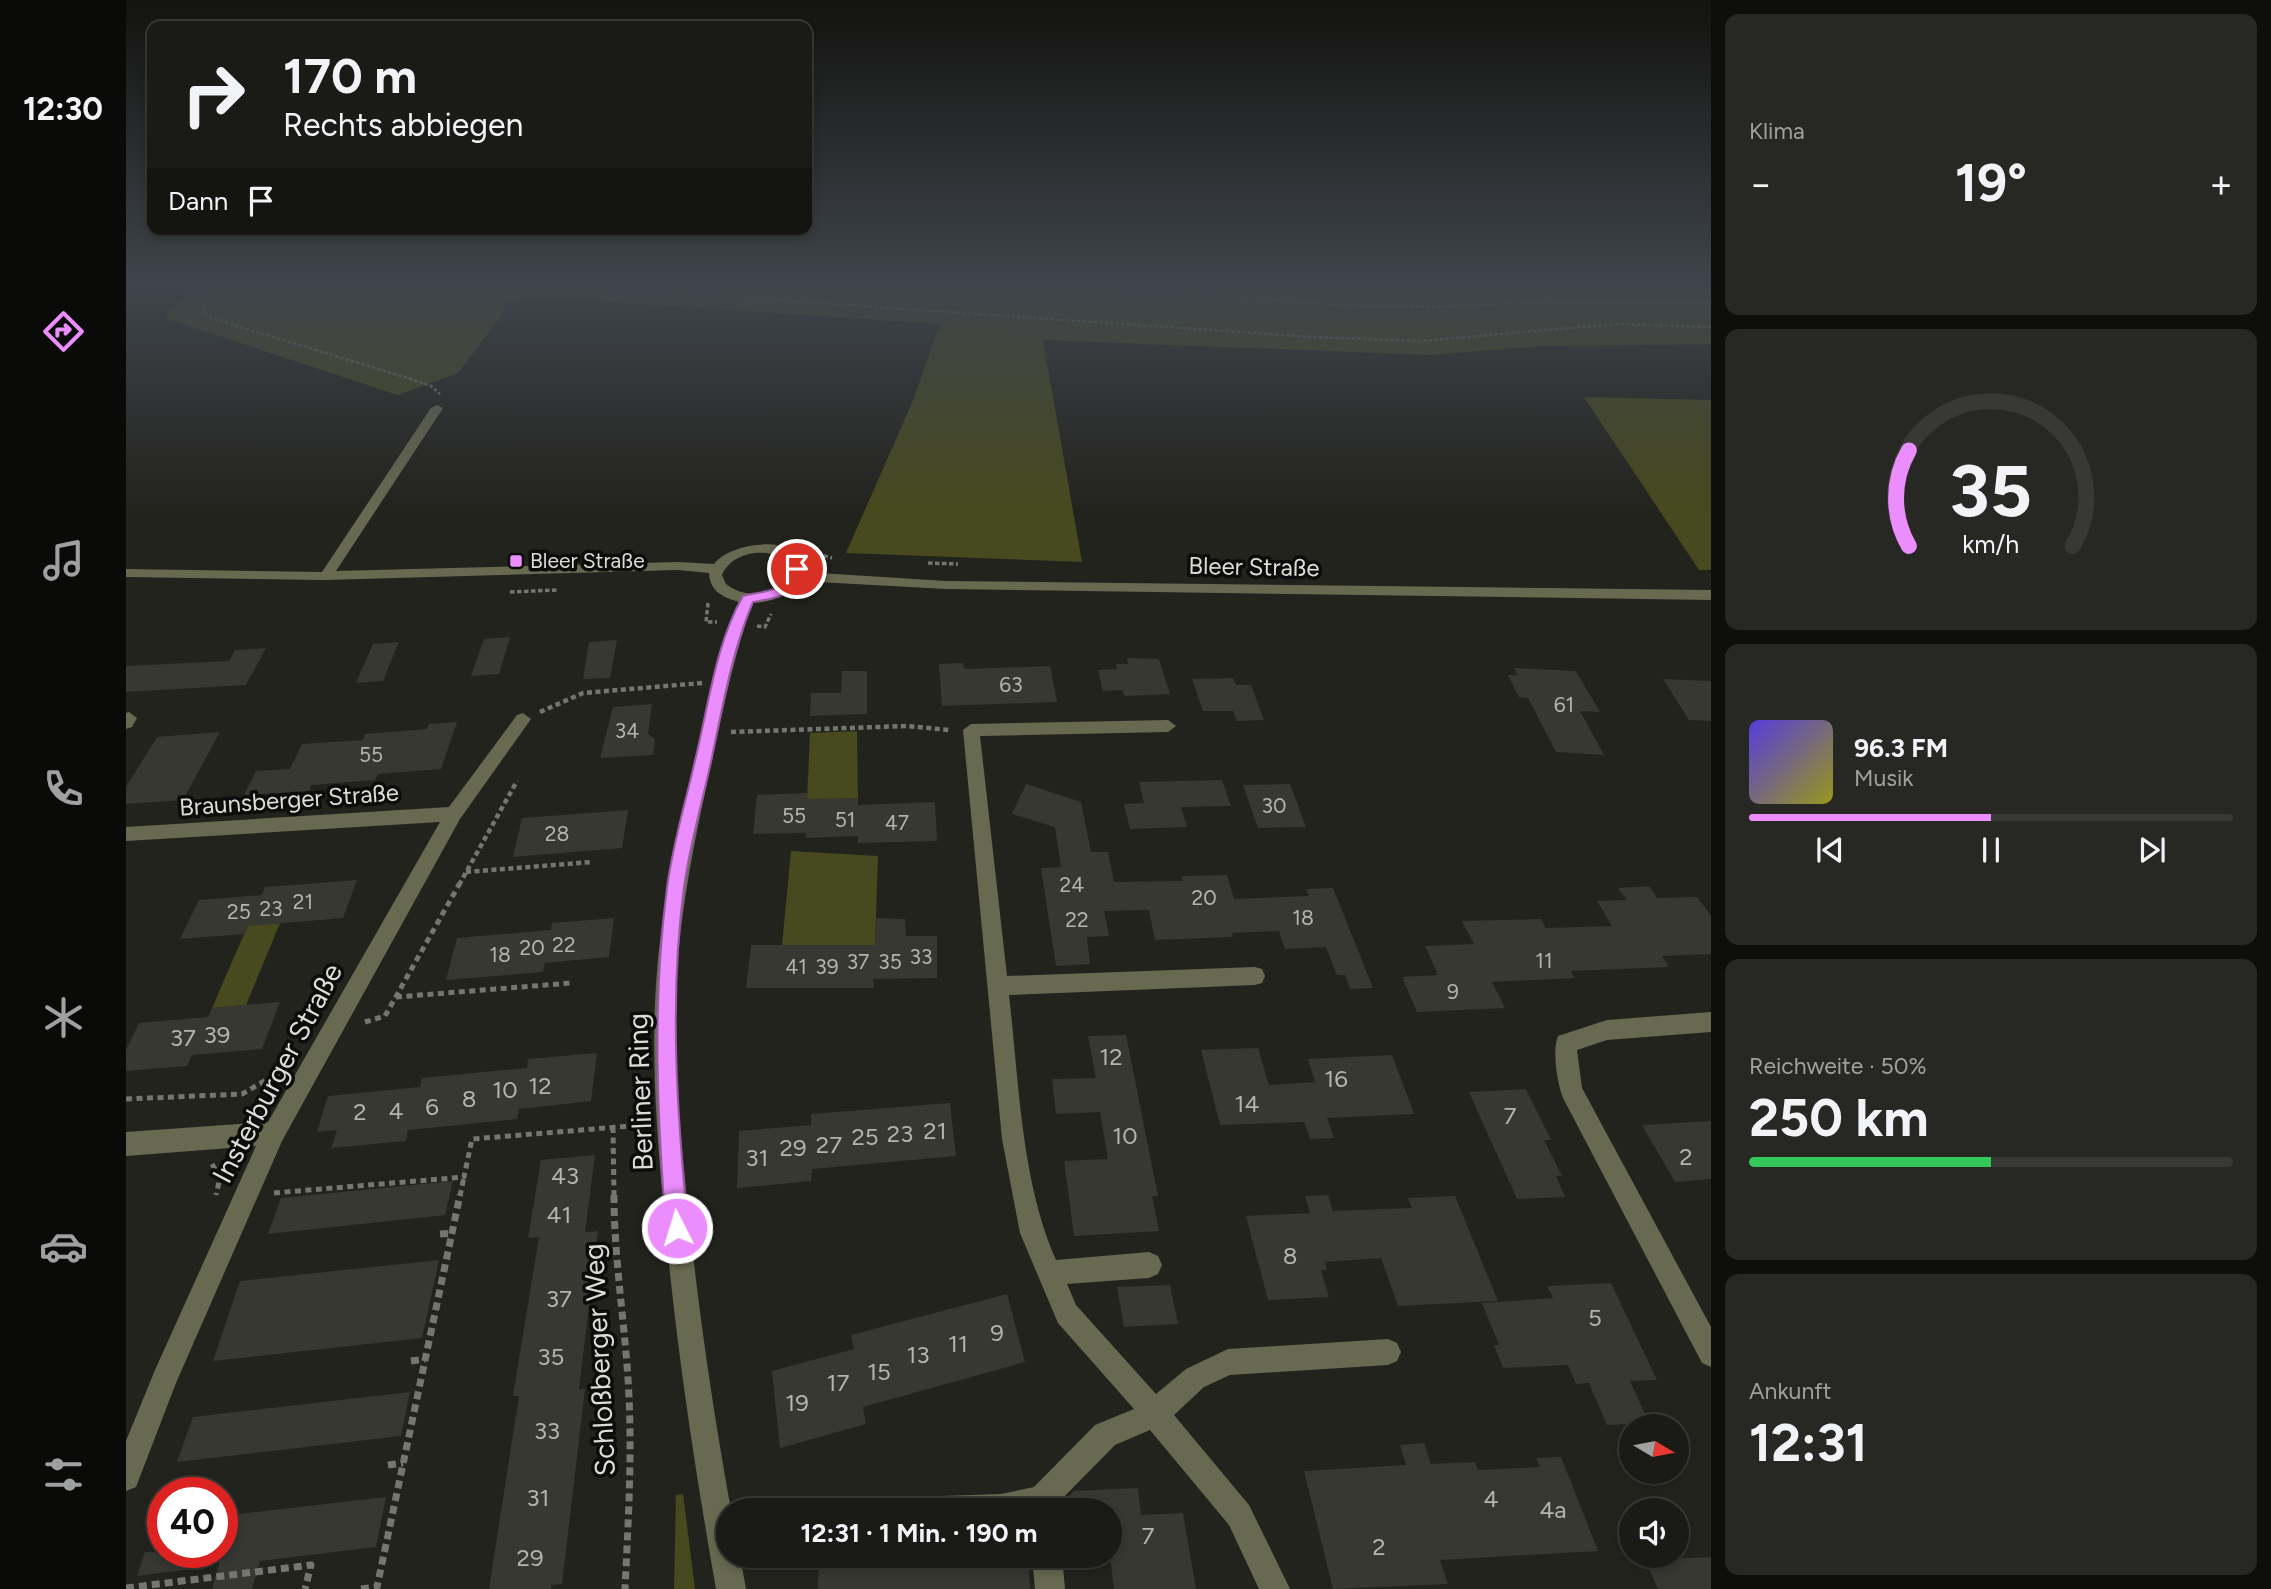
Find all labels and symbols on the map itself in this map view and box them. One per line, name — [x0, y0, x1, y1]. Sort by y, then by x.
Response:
pin — [767, 539, 827, 599]
place label: Bleer Straße — [530, 548, 645, 573]
street label: Bleer Straße — [1188, 551, 1320, 582]
marker: Bleer Straße — [508, 553, 524, 569]
house number: 63 — [999, 672, 1023, 697]
house number: 61 — [1554, 692, 1574, 717]
house number: 34 — [615, 718, 639, 743]
house number: 55 — [359, 742, 383, 767]
street label: Braunsberger Straße — [178, 777, 400, 822]
house number: 30 — [1262, 793, 1286, 818]
house number: 55 — [782, 803, 806, 828]
house number: 51 — [835, 807, 855, 832]
house number: 47 — [885, 810, 909, 835]
house number: 28 — [545, 821, 569, 846]
house number: 24 — [1060, 872, 1084, 897]
house number: 20 — [1191, 885, 1217, 910]
house number: 21 — [293, 889, 313, 914]
house number: 23 — [259, 896, 283, 921]
house number: 25 — [227, 899, 251, 924]
house number: 18 — [1292, 905, 1314, 930]
house number: 22 — [1065, 907, 1089, 932]
house number: 22 — [552, 932, 576, 957]
house number: 20 — [519, 935, 545, 960]
house number: 18 — [489, 942, 511, 967]
house number: 33 — [910, 944, 932, 969]
house number: 11 — [1535, 948, 1553, 973]
house number: 37 — [847, 949, 869, 974]
house number: 35 — [878, 949, 902, 974]
house number: 41 — [785, 954, 807, 979]
house number: 39 — [815, 954, 839, 979]
street label: Insterburger Straße — [205, 957, 349, 1189]
house number: 9 — [1447, 979, 1459, 1004]
street label: Berliner Ring — [620, 1013, 660, 1171]
house number: 39 — [204, 1020, 230, 1049]
house number: 37 — [170, 1023, 196, 1052]
house number: 12 — [1099, 1042, 1123, 1071]
house number: 16 — [1324, 1064, 1348, 1093]
house number: 12 — [528, 1071, 552, 1100]
house number: 10 — [492, 1075, 518, 1104]
house number: 8 — [462, 1084, 476, 1113]
house number: 14 — [1235, 1089, 1259, 1118]
house number: 6 — [425, 1092, 439, 1121]
house number: 4 — [389, 1096, 404, 1125]
house number: 2 — [353, 1097, 367, 1126]
house number: 7 — [1504, 1101, 1517, 1130]
house number: 21 — [923, 1116, 947, 1145]
house number: 23 — [887, 1119, 913, 1148]
house number: 10 — [1112, 1121, 1138, 1150]
house number: 25 — [851, 1122, 879, 1151]
house number: 27 — [816, 1130, 842, 1159]
house number: 29 — [780, 1133, 807, 1162]
house number: 2 — [1679, 1142, 1693, 1171]
house number: 31 — [746, 1143, 768, 1172]
house number: 43 — [551, 1161, 579, 1190]
position arrow — [640, 1191, 714, 1265]
house number: 41 — [547, 1200, 571, 1229]
house number: 8 — [1283, 1241, 1297, 1270]
street label: Schloßberger Weg — [576, 1243, 622, 1477]
house number: 37 — [546, 1284, 572, 1313]
house number: 5 — [1588, 1303, 1602, 1332]
house number: 9 — [990, 1318, 1004, 1347]
house number: 11 — [948, 1329, 968, 1358]
house number: 13 — [907, 1340, 929, 1369]
house number: 35 — [538, 1342, 564, 1371]
house number: 15 — [867, 1357, 891, 1386]
house number: 17 — [827, 1368, 850, 1397]
house number: 19 — [785, 1388, 809, 1417]
north arrow — [1619, 1414, 1689, 1484]
house number: 33 — [534, 1416, 560, 1445]
speed limit sign: 40 — [147, 1477, 238, 1568]
house number: 31 — [527, 1483, 549, 1512]
house number: 4 — [1484, 1484, 1499, 1513]
house number: 4a — [1539, 1495, 1567, 1524]
house number: 7 — [1142, 1521, 1155, 1550]
house number: 2 — [1372, 1532, 1386, 1561]
house number: 29 — [517, 1543, 544, 1572]

